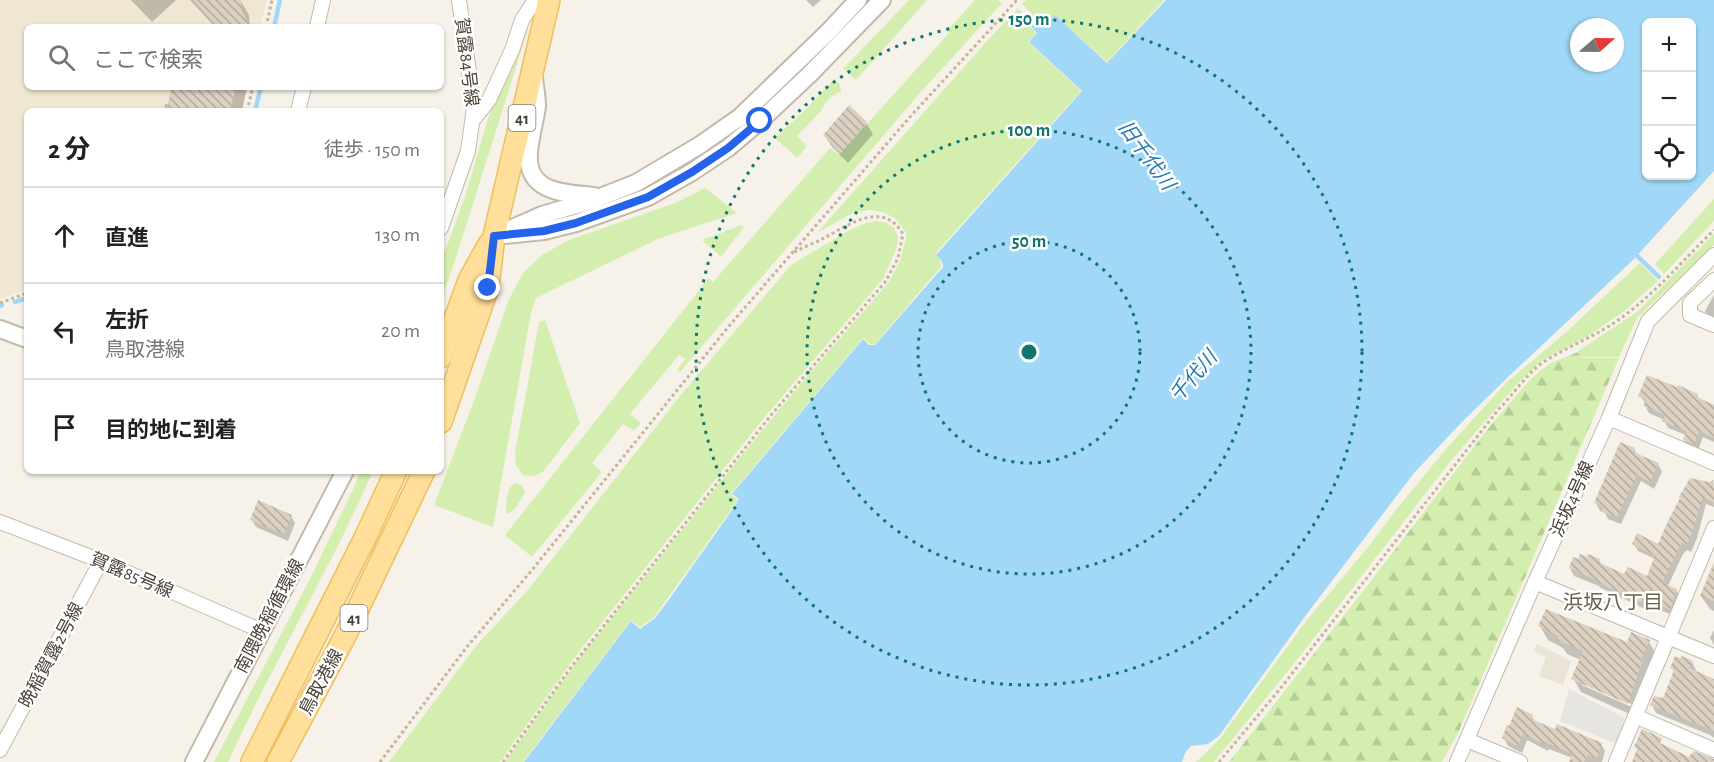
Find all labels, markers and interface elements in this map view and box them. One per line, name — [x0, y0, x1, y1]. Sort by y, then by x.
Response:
text: 150 m — [1009, 11, 1049, 29]
street label: 賀露84号線 — [452, 17, 482, 107]
north arrow — [1570, 18, 1624, 72]
map controls — [1642, 18, 1696, 180]
button: + — [1642, 18, 1696, 72]
search box — [24, 24, 444, 90]
icon: search — [45, 41, 78, 74]
text: ここで検索 — [93, 49, 203, 71]
button: − — [1642, 72, 1696, 126]
road number: 41 — [508, 105, 536, 131]
route start — [746, 107, 772, 133]
water label: 旧千代川 — [1115, 117, 1180, 195]
text: 100 m — [1008, 122, 1050, 140]
button: locate — [1642, 126, 1696, 180]
text: 2 分 — [48, 137, 90, 163]
text: 徒歩 · 150 m — [324, 140, 420, 160]
icon: ahead — [48, 219, 81, 252]
text: 130 m — [375, 225, 420, 245]
text: 直進 — [105, 227, 149, 249]
text: 50 m — [1012, 233, 1046, 251]
route end — [474, 274, 500, 300]
text: 左折 — [105, 309, 149, 331]
icon: left — [48, 315, 81, 348]
text: 20 m — [381, 321, 420, 341]
text: 鳥取港線 — [105, 340, 185, 360]
centre of rings — [1019, 342, 1039, 362]
water label: 千代川 — [1166, 345, 1222, 406]
icon: arrive — [48, 411, 81, 444]
text: 目的地に到着 — [105, 419, 237, 441]
street label: 浜坂4号線 — [1546, 458, 1598, 540]
street label: 賀露85号線 — [88, 549, 176, 601]
street label: 南隈晩稲循環線 — [231, 556, 307, 676]
district label: 浜坂八丁目 — [1563, 592, 1663, 613]
street label: 晩稲賀露2号線 — [15, 599, 87, 711]
road number: 41 — [340, 605, 368, 631]
street label: 鳥取港線 — [295, 646, 347, 718]

